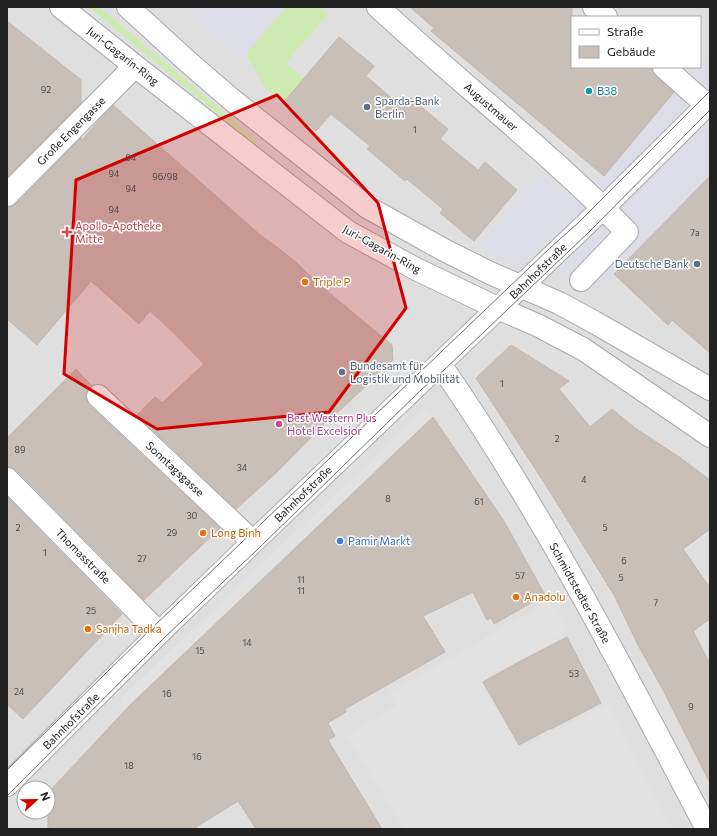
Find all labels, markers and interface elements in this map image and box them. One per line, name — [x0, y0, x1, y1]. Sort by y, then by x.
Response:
legend — [571, 16, 701, 68]
street label: Juri-Gagarin-Ring — [84, 24, 162, 88]
text: Straße — [607, 24, 643, 38]
text: Gebäude — [607, 44, 655, 58]
street label: Augustmauer — [462, 80, 521, 134]
house number: 92 — [41, 84, 51, 95]
place label: B38 — [597, 84, 617, 97]
marker: B38 — [584, 86, 594, 96]
street label: Große Engengasse — [34, 94, 108, 168]
place label: Sparda-Bank Berlin — [375, 94, 440, 120]
marker: Sparda-Bank Berlin — [362, 102, 372, 112]
house number: 1 — [413, 124, 417, 135]
house number: 94 — [126, 152, 137, 163]
house number: 94 — [109, 168, 120, 179]
house number: 96/98 — [152, 171, 178, 182]
house number: 94 — [126, 183, 137, 194]
house number: 94 — [109, 204, 120, 215]
place label: Apollo-Apotheke Mitte — [75, 219, 161, 245]
street label: Juri-Gagarin-Ring — [340, 222, 424, 276]
marker: Apollo-Apotheke Mitte — [62, 227, 72, 237]
house number: 7a — [690, 227, 700, 238]
street label: Bahnhofstraße — [506, 240, 569, 301]
place label: Deutsche Bank — [615, 257, 689, 270]
marker: Deutsche Bank — [692, 259, 702, 269]
place label: Triple P — [313, 275, 351, 288]
marker: Triple P — [300, 277, 310, 287]
place label: Bundesamt für Logistik und Mobilität — [350, 359, 460, 385]
marker: Bundesamt für Logistik und Mobilität — [337, 367, 347, 377]
house number: 1 — [500, 378, 504, 389]
place label: Best Western Plus Hotel Excelsior — [287, 411, 377, 437]
marker: Best Western Plus Hotel Excelsior — [274, 419, 284, 429]
house number: 2 — [555, 433, 560, 444]
street label: Sonntagsgasse — [144, 439, 207, 499]
house number: 89 — [15, 444, 25, 455]
house number: 34 — [237, 462, 248, 473]
street label: Bahnhofstraße — [271, 463, 334, 524]
house number: 4 — [581, 474, 587, 485]
house number: 8 — [385, 493, 391, 504]
house number: 61 — [474, 496, 484, 507]
house number: 30 — [186, 510, 198, 521]
house number: 2 — [16, 522, 21, 533]
house number: 5 — [602, 522, 608, 533]
street label: Thomasstraße — [53, 526, 114, 586]
place label: Long Binh — [211, 526, 261, 539]
house number: 29 — [167, 527, 177, 538]
marker: Long Binh — [198, 528, 208, 538]
place label: Pamir Markt — [348, 534, 411, 547]
marker: Pamir Markt — [335, 536, 345, 546]
street label: Schmidtstedter Straße — [547, 540, 614, 646]
house number: 1 — [43, 547, 47, 558]
house number: 27 — [137, 553, 147, 564]
house number: 6 — [621, 555, 627, 566]
house number: 57 — [515, 570, 525, 581]
house number: 5 — [618, 572, 624, 583]
house number: 11 — [297, 574, 305, 585]
house number: 11 — [297, 585, 305, 596]
place label: Anadolu — [524, 590, 566, 603]
marker: Anadolu — [511, 592, 521, 602]
house number: 7 — [654, 597, 659, 608]
house number: 25 — [86, 605, 96, 616]
place label: Sanjha Tadka — [96, 622, 161, 635]
marker: Sanjha Tadka — [83, 624, 93, 634]
house number: 14 — [242, 637, 252, 648]
house number: 15 — [195, 645, 205, 656]
house number: 53 — [569, 668, 579, 679]
house number: 24 — [14, 686, 25, 697]
house number: 16 — [162, 688, 172, 699]
street label: Bahnhofstraße — [40, 690, 102, 752]
house number: 9 — [688, 701, 694, 712]
house number: 16 — [192, 751, 202, 762]
house number: 18 — [124, 760, 134, 771]
north arrow — [16, 780, 56, 820]
text: N — [38, 790, 53, 802]

